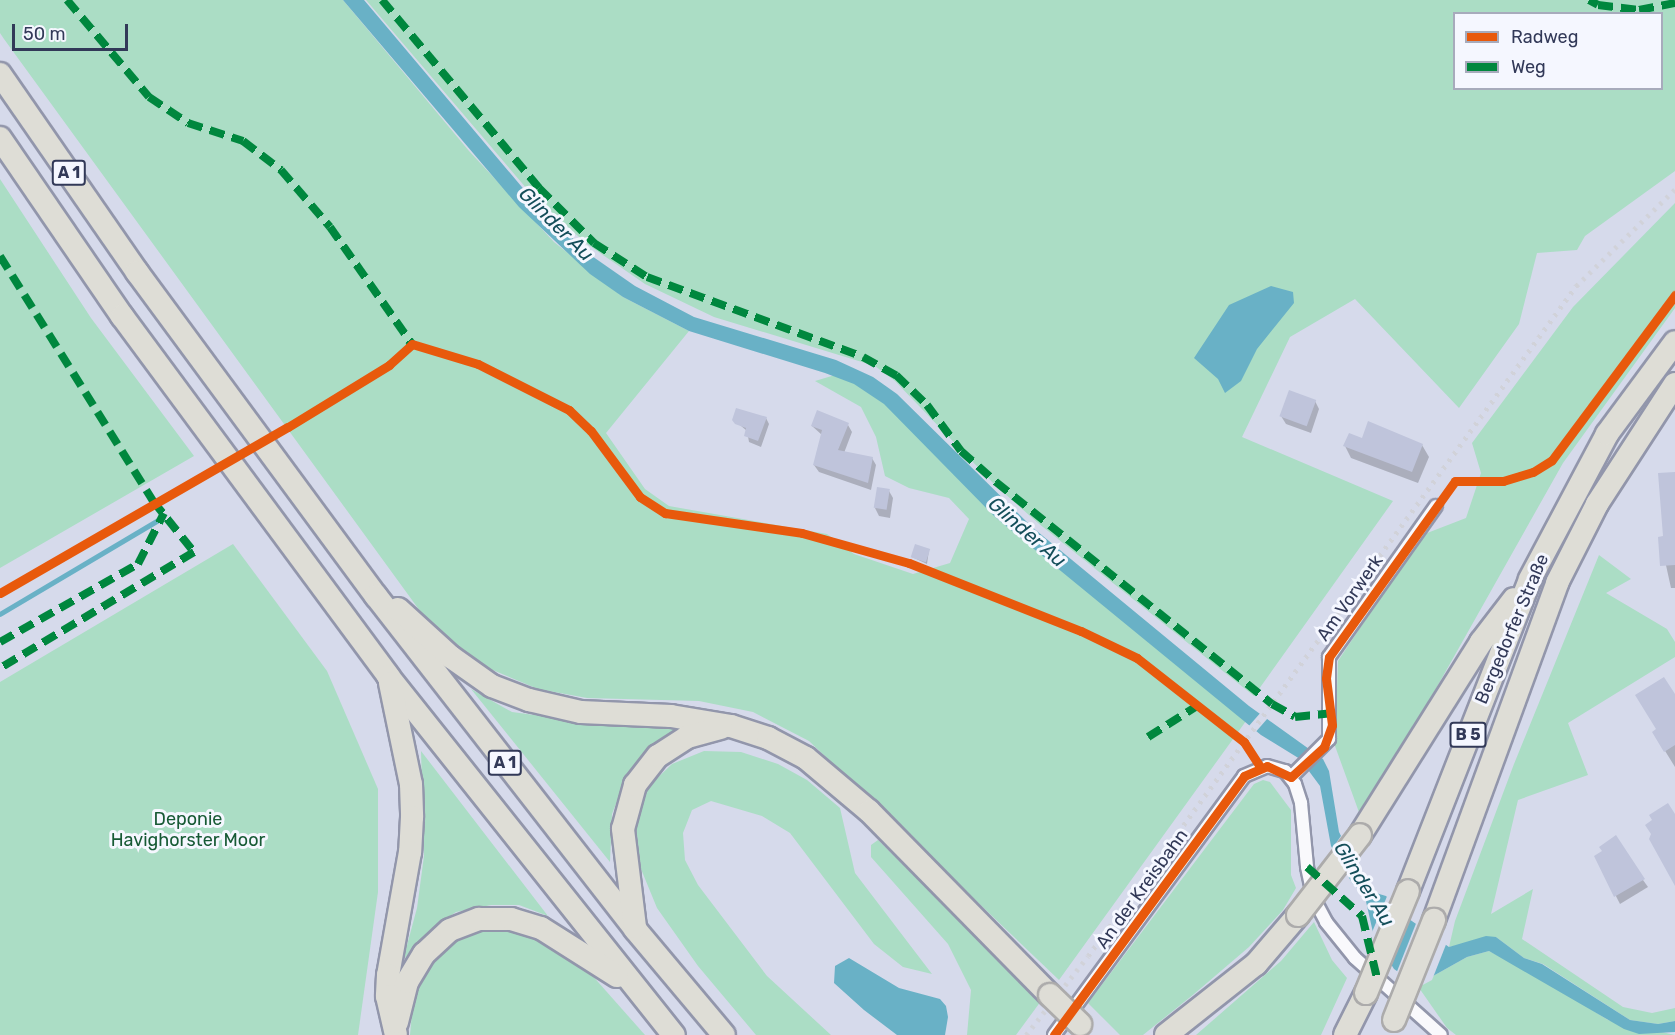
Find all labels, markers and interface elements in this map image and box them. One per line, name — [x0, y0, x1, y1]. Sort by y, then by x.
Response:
scale bar — [15, 12, 130, 50]
legend — [1453, 12, 1663, 90]
text: 50 m — [23, 23, 66, 45]
text: Radweg — [1511, 26, 1578, 48]
text: Weg — [1511, 56, 1546, 78]
road number: A 1 — [51, 160, 87, 186]
water label: Glinder Au — [513, 181, 599, 267]
water label: Glinder Au — [983, 491, 1071, 573]
street label: Am Vorwerk — [1312, 550, 1388, 646]
street label: Bergedorfer Straße — [1471, 551, 1553, 707]
road number: B 5 — [1448, 722, 1488, 748]
road number: A 1 — [487, 750, 523, 776]
park label: Deponie Havighorster Moor — [110, 809, 266, 852]
street label: An der Kreisbahn — [1091, 825, 1193, 953]
water label: Glinder Au — [1328, 837, 1400, 931]

